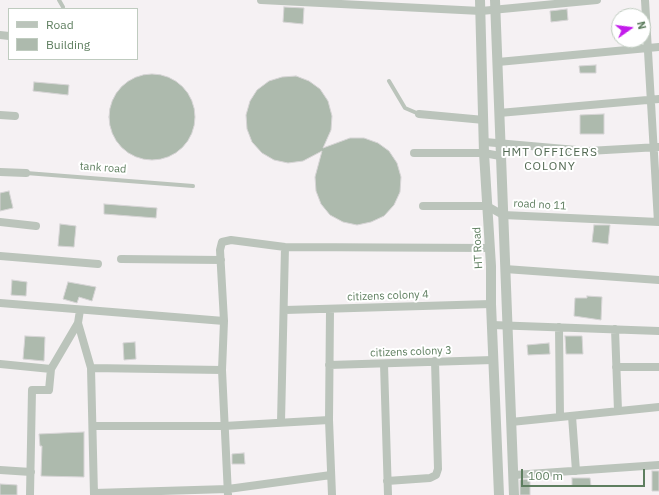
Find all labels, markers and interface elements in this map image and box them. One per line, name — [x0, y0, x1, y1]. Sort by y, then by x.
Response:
legend — [8, 8, 138, 60]
north arrow — [611, 8, 651, 48]
text: Road — [46, 17, 74, 32]
text: N — [634, 20, 649, 31]
text: Building — [46, 37, 90, 52]
district label: HMT OFFICERS COLONY — [502, 146, 598, 174]
street label: tank road — [79, 160, 127, 176]
street label: road no 11 — [513, 197, 567, 213]
street label: HT Road — [470, 227, 486, 269]
street label: citizens colony 4 — [347, 288, 429, 304]
street label: citizens colony 3 — [370, 344, 452, 360]
scale bar — [523, 461, 647, 487]
text: 100 m — [528, 468, 563, 483]

